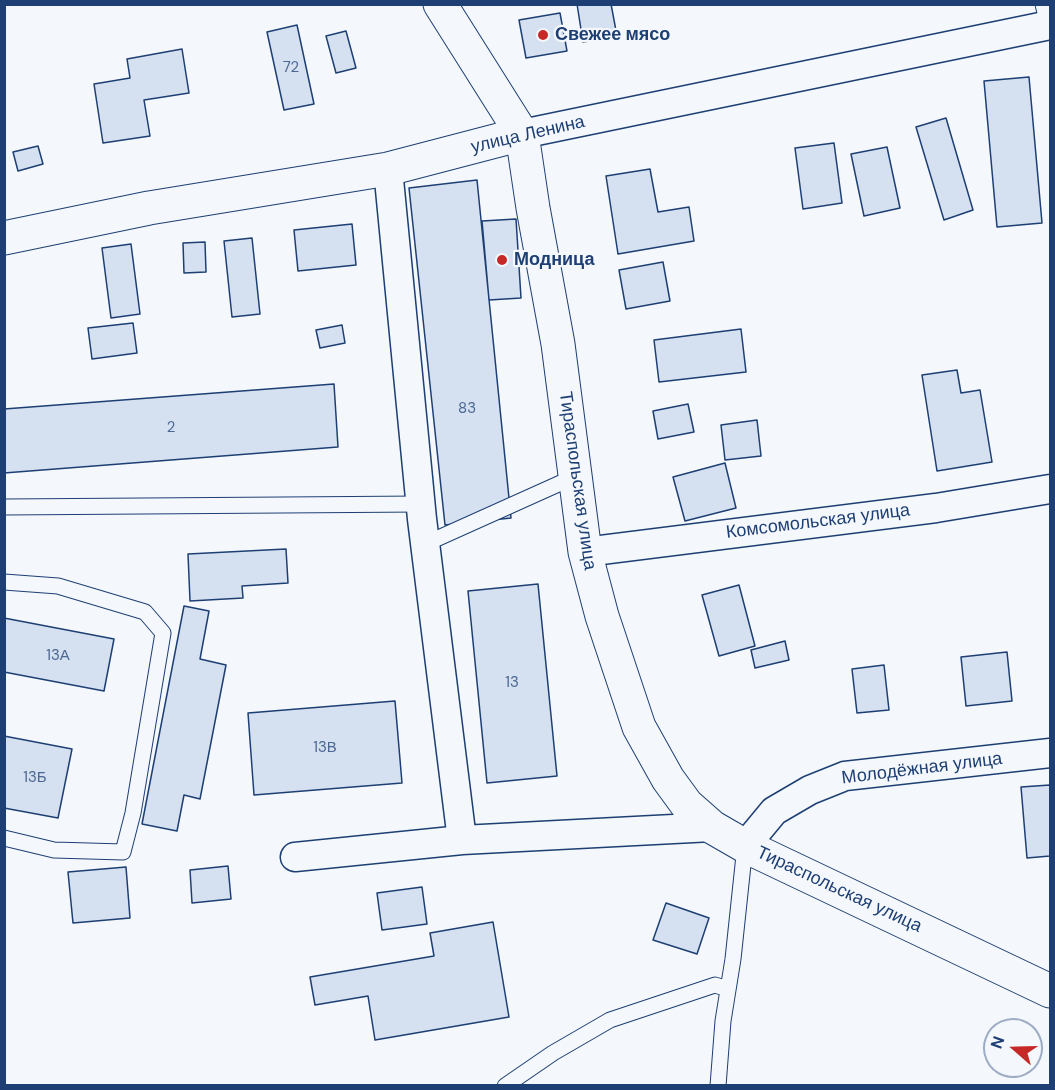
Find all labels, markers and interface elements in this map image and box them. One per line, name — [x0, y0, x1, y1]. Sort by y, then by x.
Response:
place label: Свежее мясо — [555, 24, 670, 46]
marker: Свежее мясо — [536, 28, 550, 42]
house number: 72 — [283, 59, 299, 77]
street label: улица Ленина — [469, 111, 587, 159]
place label: Модница — [514, 249, 594, 271]
marker: Модница — [495, 253, 509, 267]
street label: Тираспольская улица — [554, 390, 600, 572]
house number: 83 — [458, 400, 476, 418]
house number: 2 — [167, 419, 175, 437]
street label: Комсомольская улица — [725, 500, 911, 544]
house number: 13А — [46, 647, 70, 665]
house number: 13 — [505, 674, 519, 692]
house number: 13В — [313, 739, 337, 757]
street label: Молодёжная улица — [840, 748, 1004, 790]
house number: 13Б — [23, 769, 47, 787]
street label: Тираспольская улица — [753, 842, 925, 938]
north arrow — [983, 1018, 1043, 1078]
text: N — [986, 1033, 1009, 1051]

